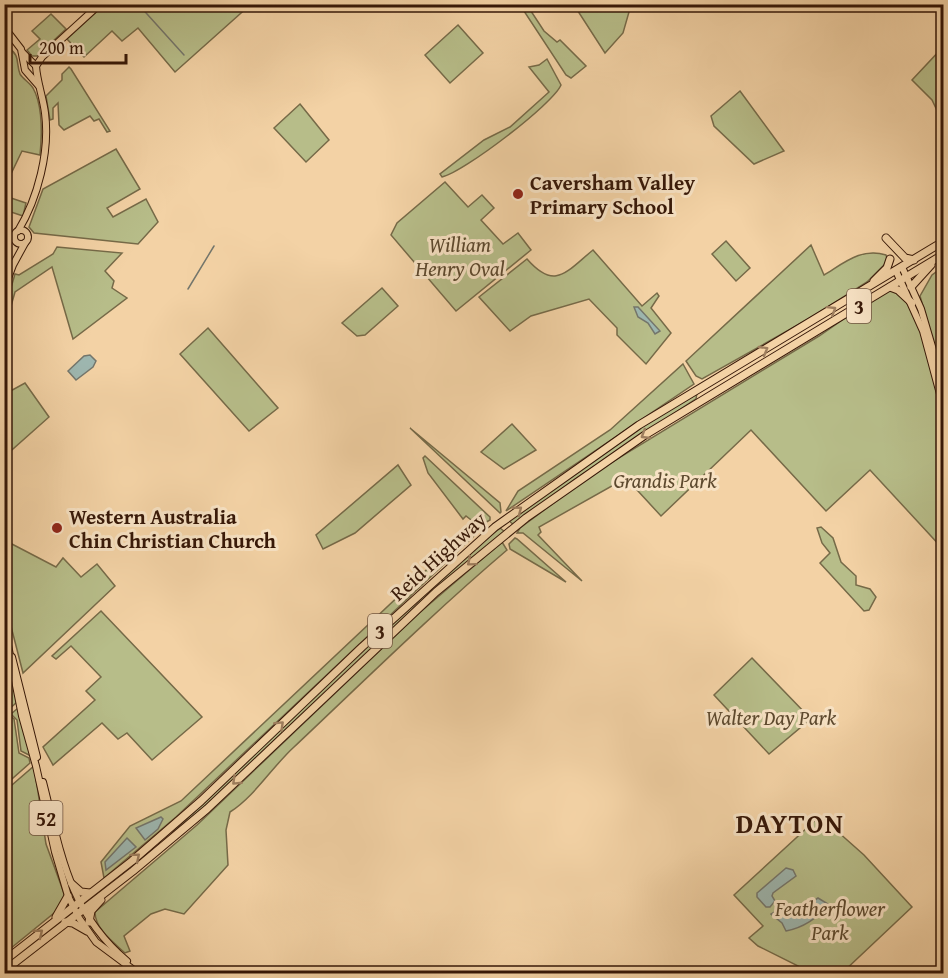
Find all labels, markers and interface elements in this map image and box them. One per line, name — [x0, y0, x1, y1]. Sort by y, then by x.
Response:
scale bar — [30, 27, 126, 65]
text: 200 m — [39, 34, 84, 61]
place label: Caversham Valley Primary School — [530, 167, 695, 222]
marker: Caversham Valley Primary School — [511, 187, 525, 201]
park label: William Henry Oval — [414, 229, 505, 284]
road number: 3 — [847, 289, 871, 323]
one-way arrow — [826, 306, 836, 318]
one-way arrow — [758, 346, 769, 358]
one-way arrow — [641, 428, 652, 439]
park label: Grandis Park — [613, 465, 717, 496]
place label: Western Australia Chin Christian Church — [69, 501, 277, 556]
street label: Reid Highway — [383, 504, 494, 608]
one-way arrow — [511, 506, 522, 517]
marker: Western Australia Chin Christian Church — [50, 521, 64, 535]
one-way arrow — [467, 555, 478, 566]
road number: 3 — [368, 614, 392, 648]
park label: Walter Day Park — [706, 702, 837, 733]
one-way arrow — [273, 722, 284, 733]
one-way arrow — [232, 774, 243, 785]
road number: 52 — [30, 801, 63, 835]
district label: DAYTON — [736, 803, 844, 843]
one-way arrow — [129, 853, 140, 864]
park label: Featherflower Park — [774, 893, 886, 948]
one-way arrow — [32, 929, 43, 940]

